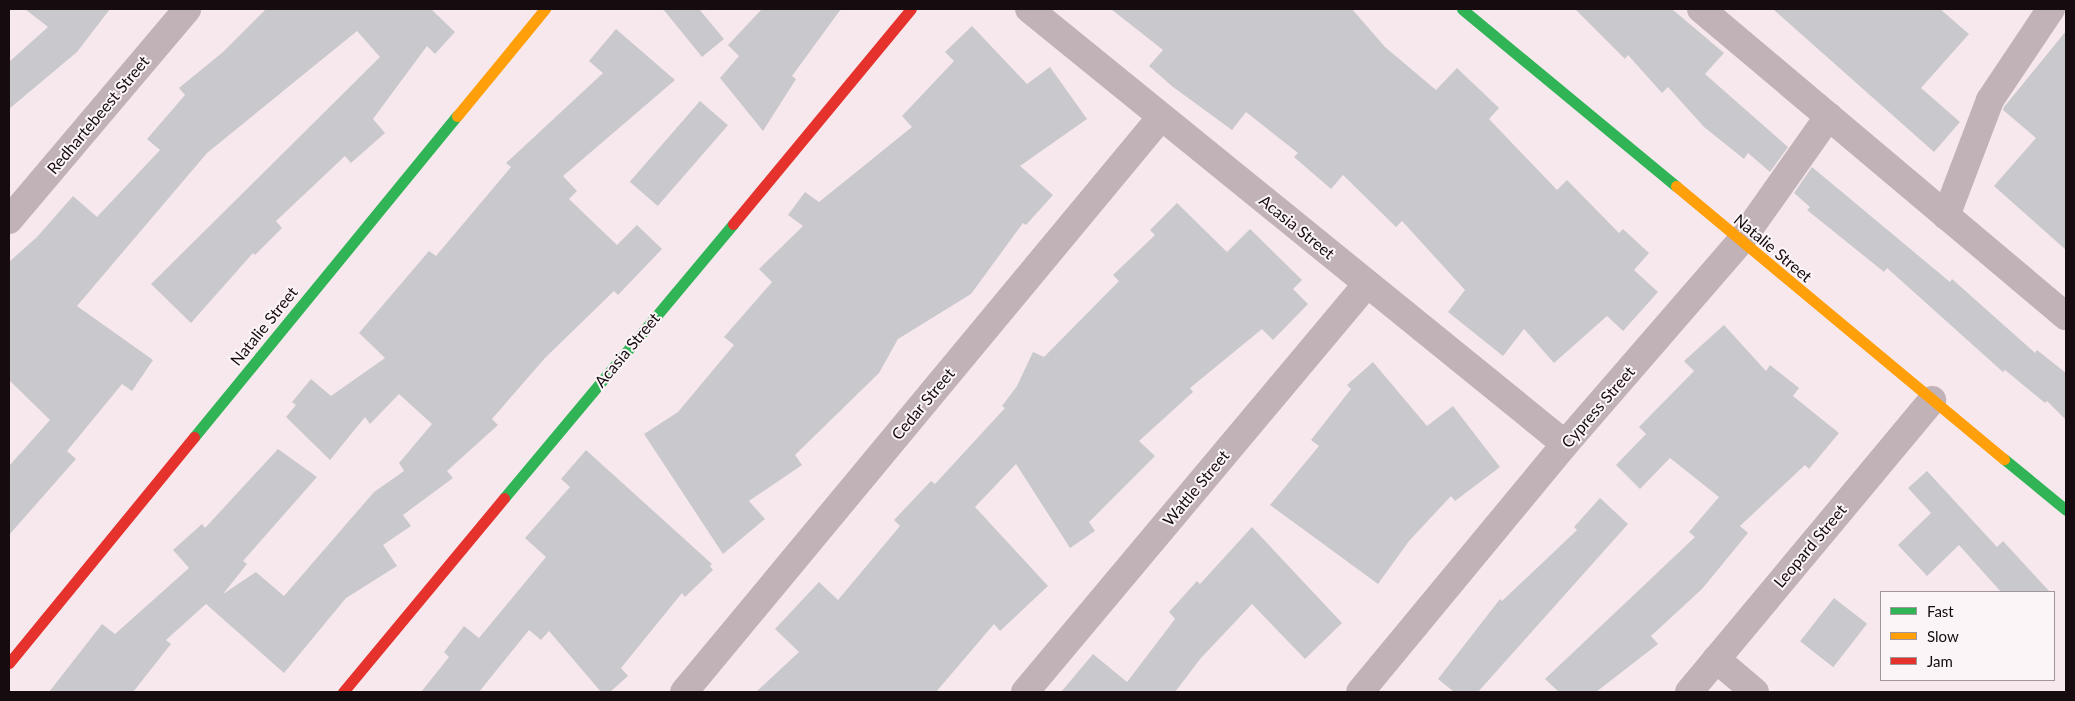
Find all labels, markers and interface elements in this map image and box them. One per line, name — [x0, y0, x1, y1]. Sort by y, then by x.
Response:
street label: Redhartebeest Street — [43, 52, 153, 178]
street label: Acasia Street — [1256, 191, 1338, 263]
street label: Natalie Street — [1730, 210, 1816, 286]
street label: Natalie Street — [226, 283, 302, 369]
street label: Acasia Street — [590, 309, 664, 391]
street label: Cypress Street — [1557, 362, 1639, 452]
street label: Cedar Street — [887, 364, 959, 444]
street label: Wattle Street — [1159, 446, 1233, 530]
street label: Leopard Street — [1770, 500, 1850, 592]
legend — [1880, 591, 2055, 681]
text: Fast — [1927, 602, 1954, 620]
text: Slow — [1927, 627, 1959, 645]
text: Jam — [1927, 652, 1953, 670]

